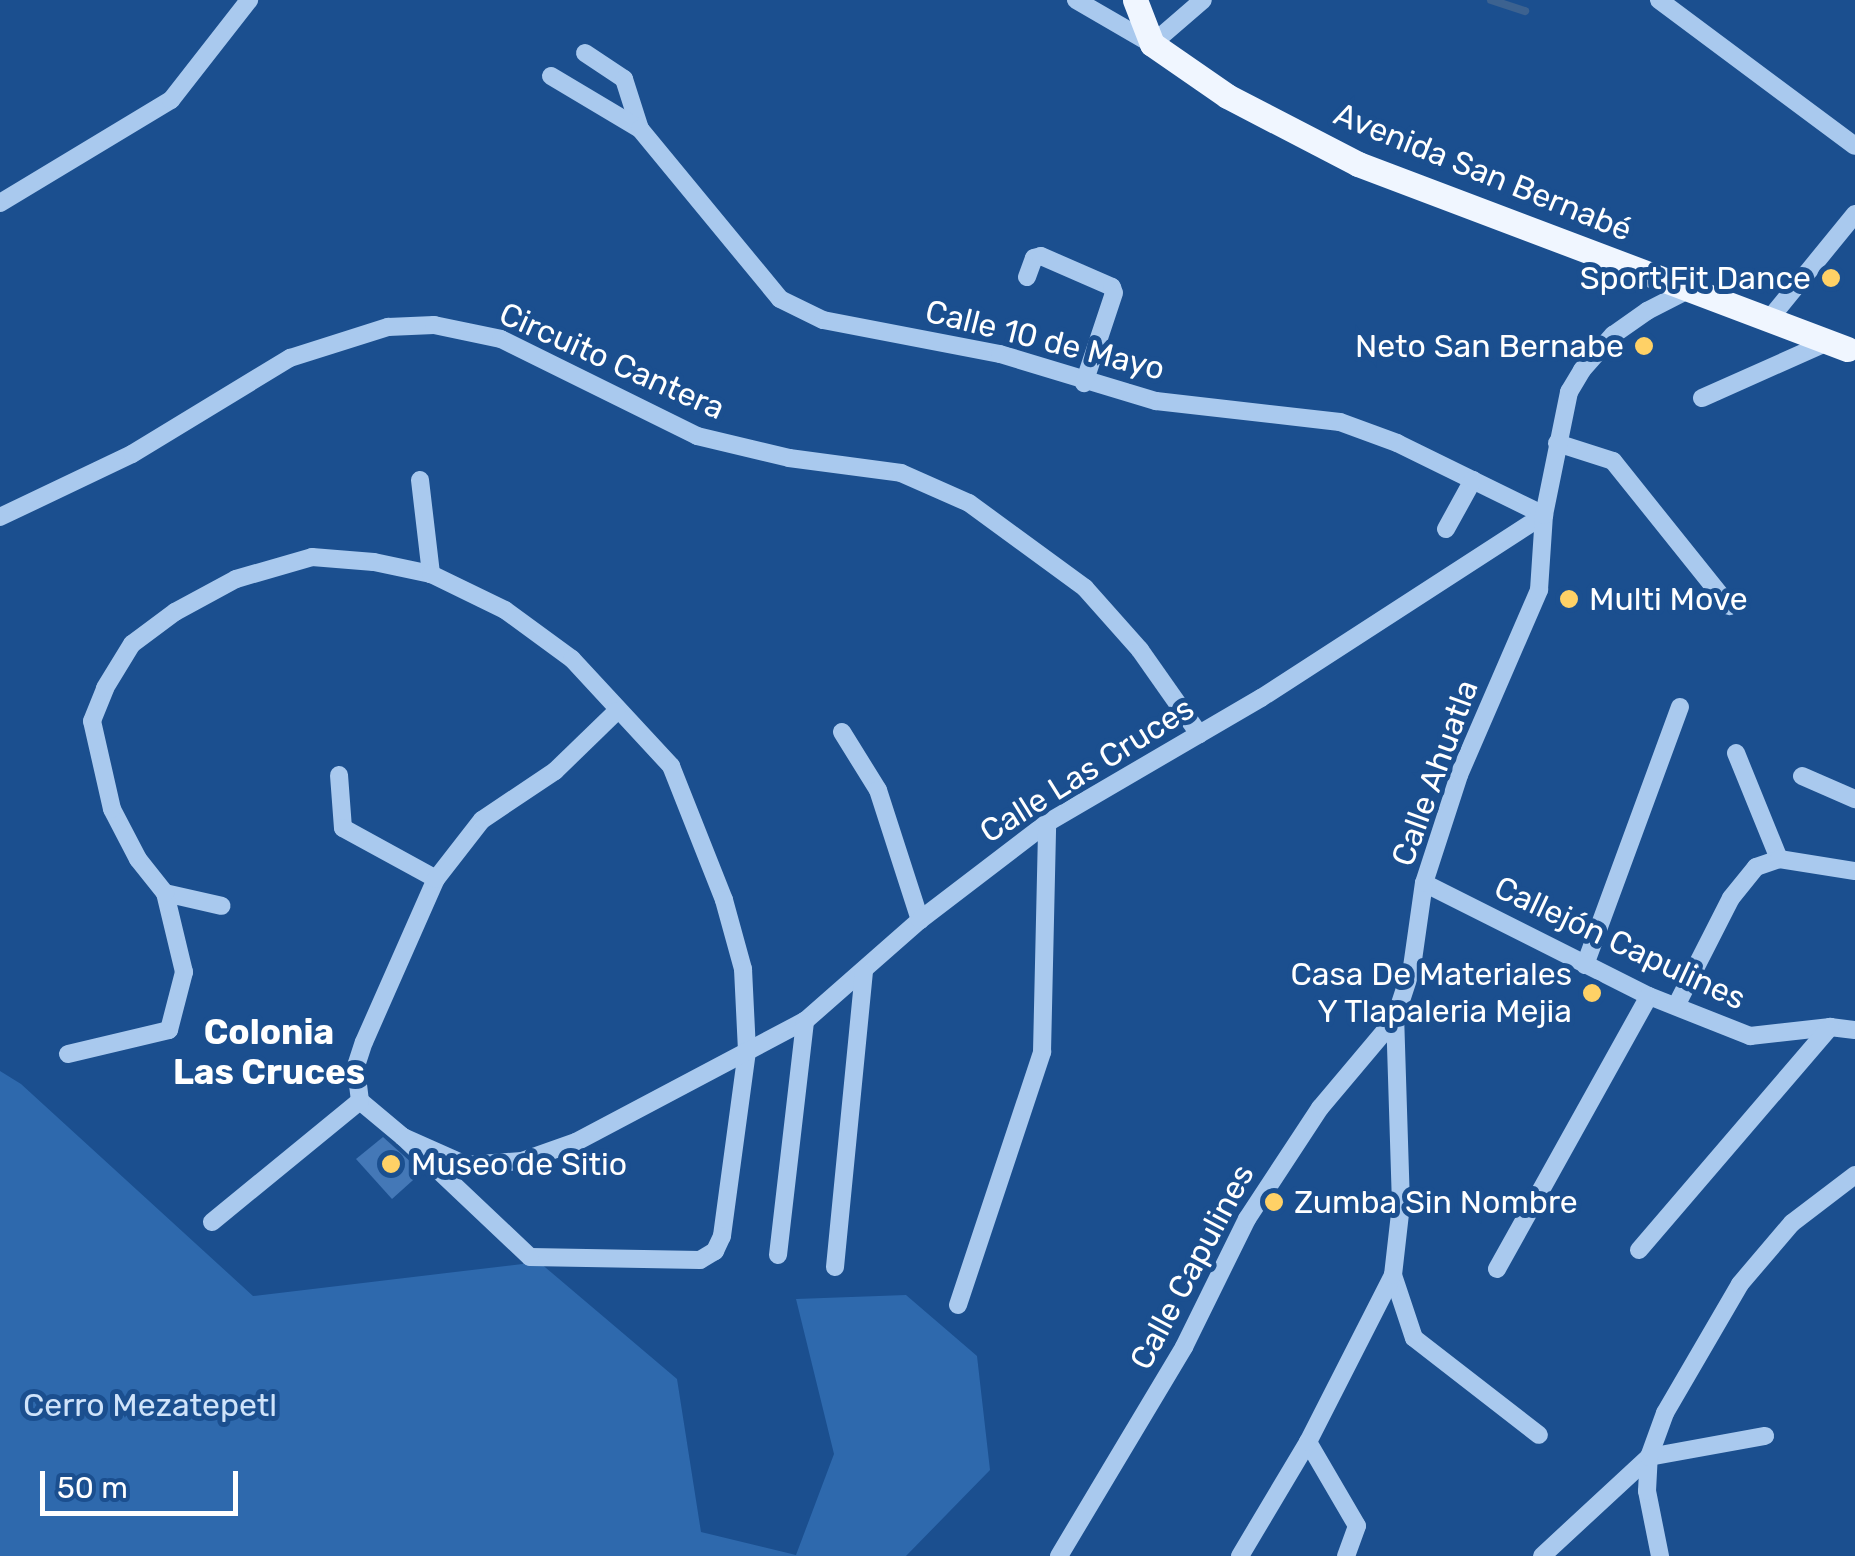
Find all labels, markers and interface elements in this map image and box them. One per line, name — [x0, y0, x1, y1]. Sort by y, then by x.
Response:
street label: Avenida San Bernabé — [1329, 95, 1637, 249]
place label: Sport Fit Dance — [1580, 259, 1811, 297]
marker: Sport Fit Dance — [1820, 267, 1842, 289]
street label: Calle 10 de Mayo — [921, 292, 1169, 388]
street label: Circuito Cantera — [493, 294, 731, 428]
place label: Neto San Bernabe — [1355, 327, 1624, 365]
marker: Neto San Bernabe — [1633, 335, 1655, 357]
place label: Multi Move — [1589, 580, 1748, 618]
marker: Multi Move — [1558, 588, 1580, 610]
street label: Calle Ahuatla — [1383, 674, 1487, 872]
street label: Calle Las Cruces — [973, 689, 1201, 851]
street label: Callejón Capulines — [1488, 868, 1752, 1018]
place label: Casa De Materiales Y Tlapaleria Mejia — [1290, 956, 1572, 1031]
marker: Casa De Materiales Y Tlapaleria Mejia — [1581, 982, 1603, 1004]
district label: Colonia Las Cruces — [173, 1011, 365, 1093]
place label: Museo de Sitio — [411, 1145, 627, 1183]
marker: Museo de Sitio — [380, 1153, 402, 1175]
street label: Calle Capulines — [1122, 1158, 1262, 1376]
place label: Zumba Sin Nombre — [1294, 1183, 1578, 1221]
marker: Zumba Sin Nombre — [1263, 1191, 1285, 1213]
park label: Cerro Mezatepetl — [23, 1386, 277, 1424]
scale bar — [45, 1451, 242, 1513]
text: 50 m — [57, 1470, 128, 1506]

